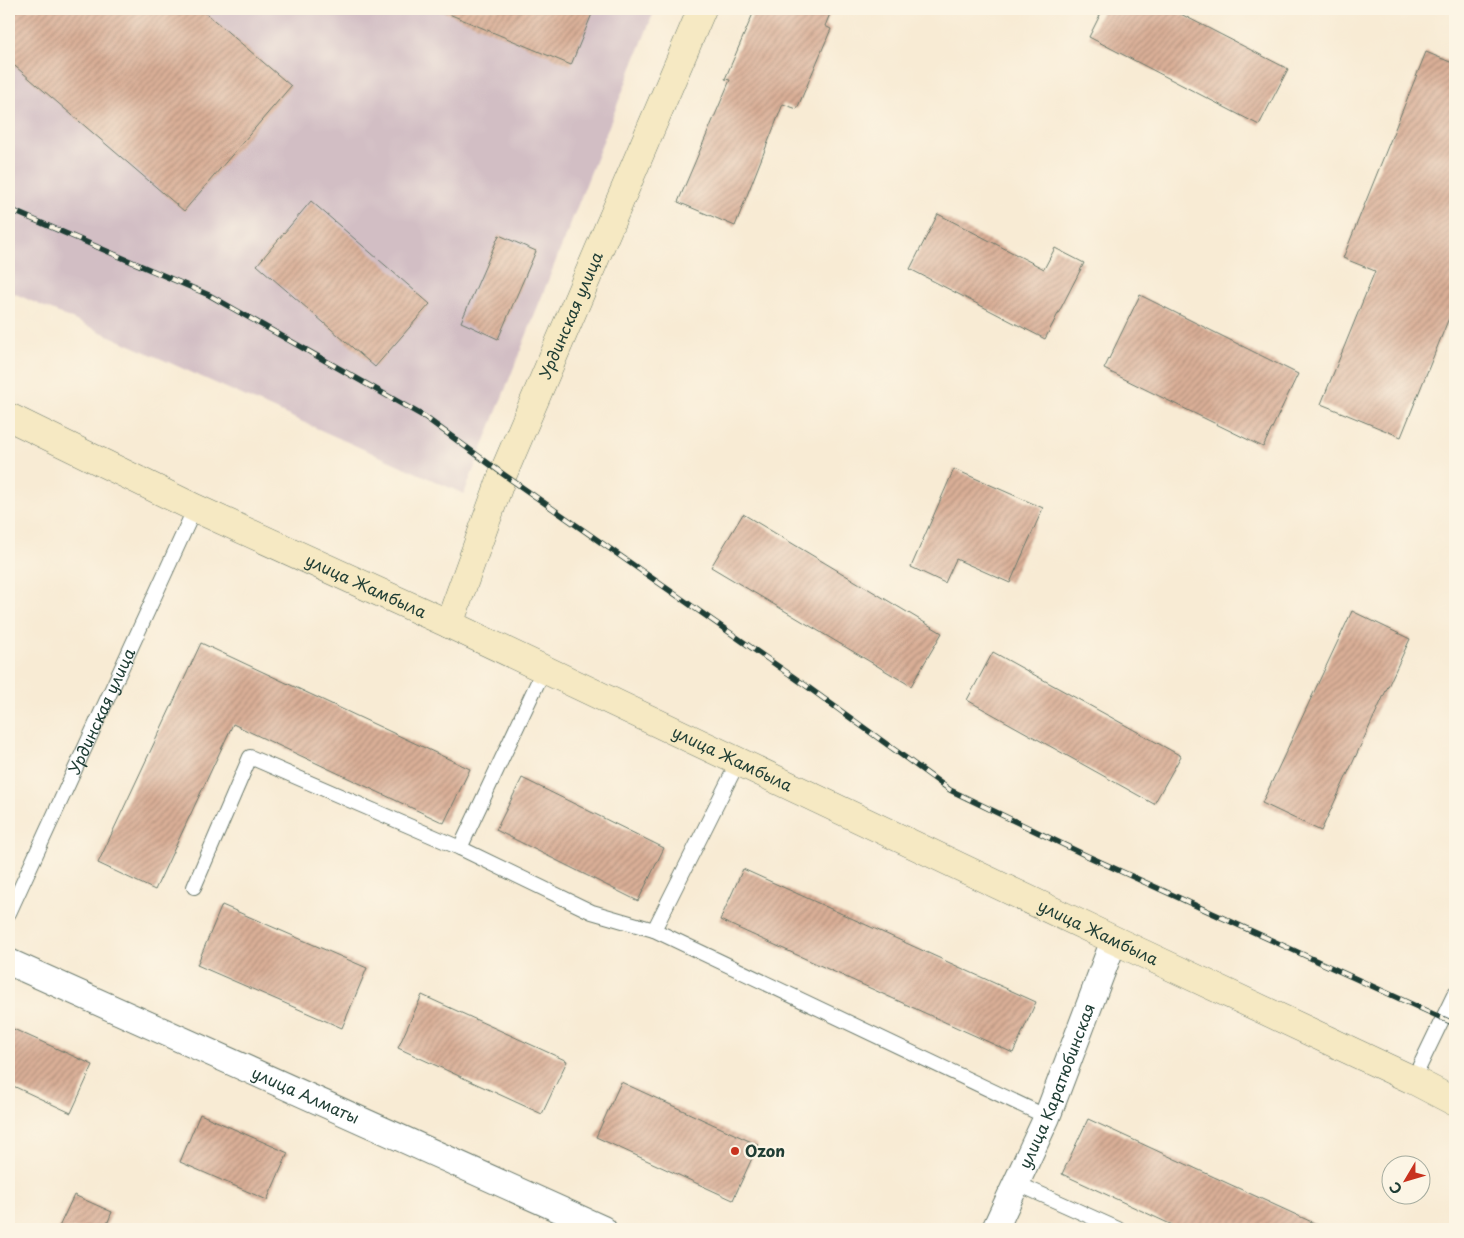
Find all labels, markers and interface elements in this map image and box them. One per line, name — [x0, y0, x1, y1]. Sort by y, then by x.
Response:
street label: Урдинская улица — [532, 247, 608, 382]
street label: улица Жамбыла — [302, 547, 431, 623]
street label: Урдинская улица — [61, 644, 140, 778]
street label: улица Жамбыла — [669, 719, 797, 797]
street label: улица Жамбыла — [1034, 893, 1163, 970]
street label: улица Каратюбинская — [1012, 999, 1100, 1172]
street label: улица Алматы — [248, 1060, 364, 1129]
place label: Ozon — [745, 1138, 785, 1162]
marker: Ozon — [729, 1145, 741, 1157]
north arrow — [1382, 1156, 1432, 1206]
text: С — [1384, 1178, 1407, 1199]

